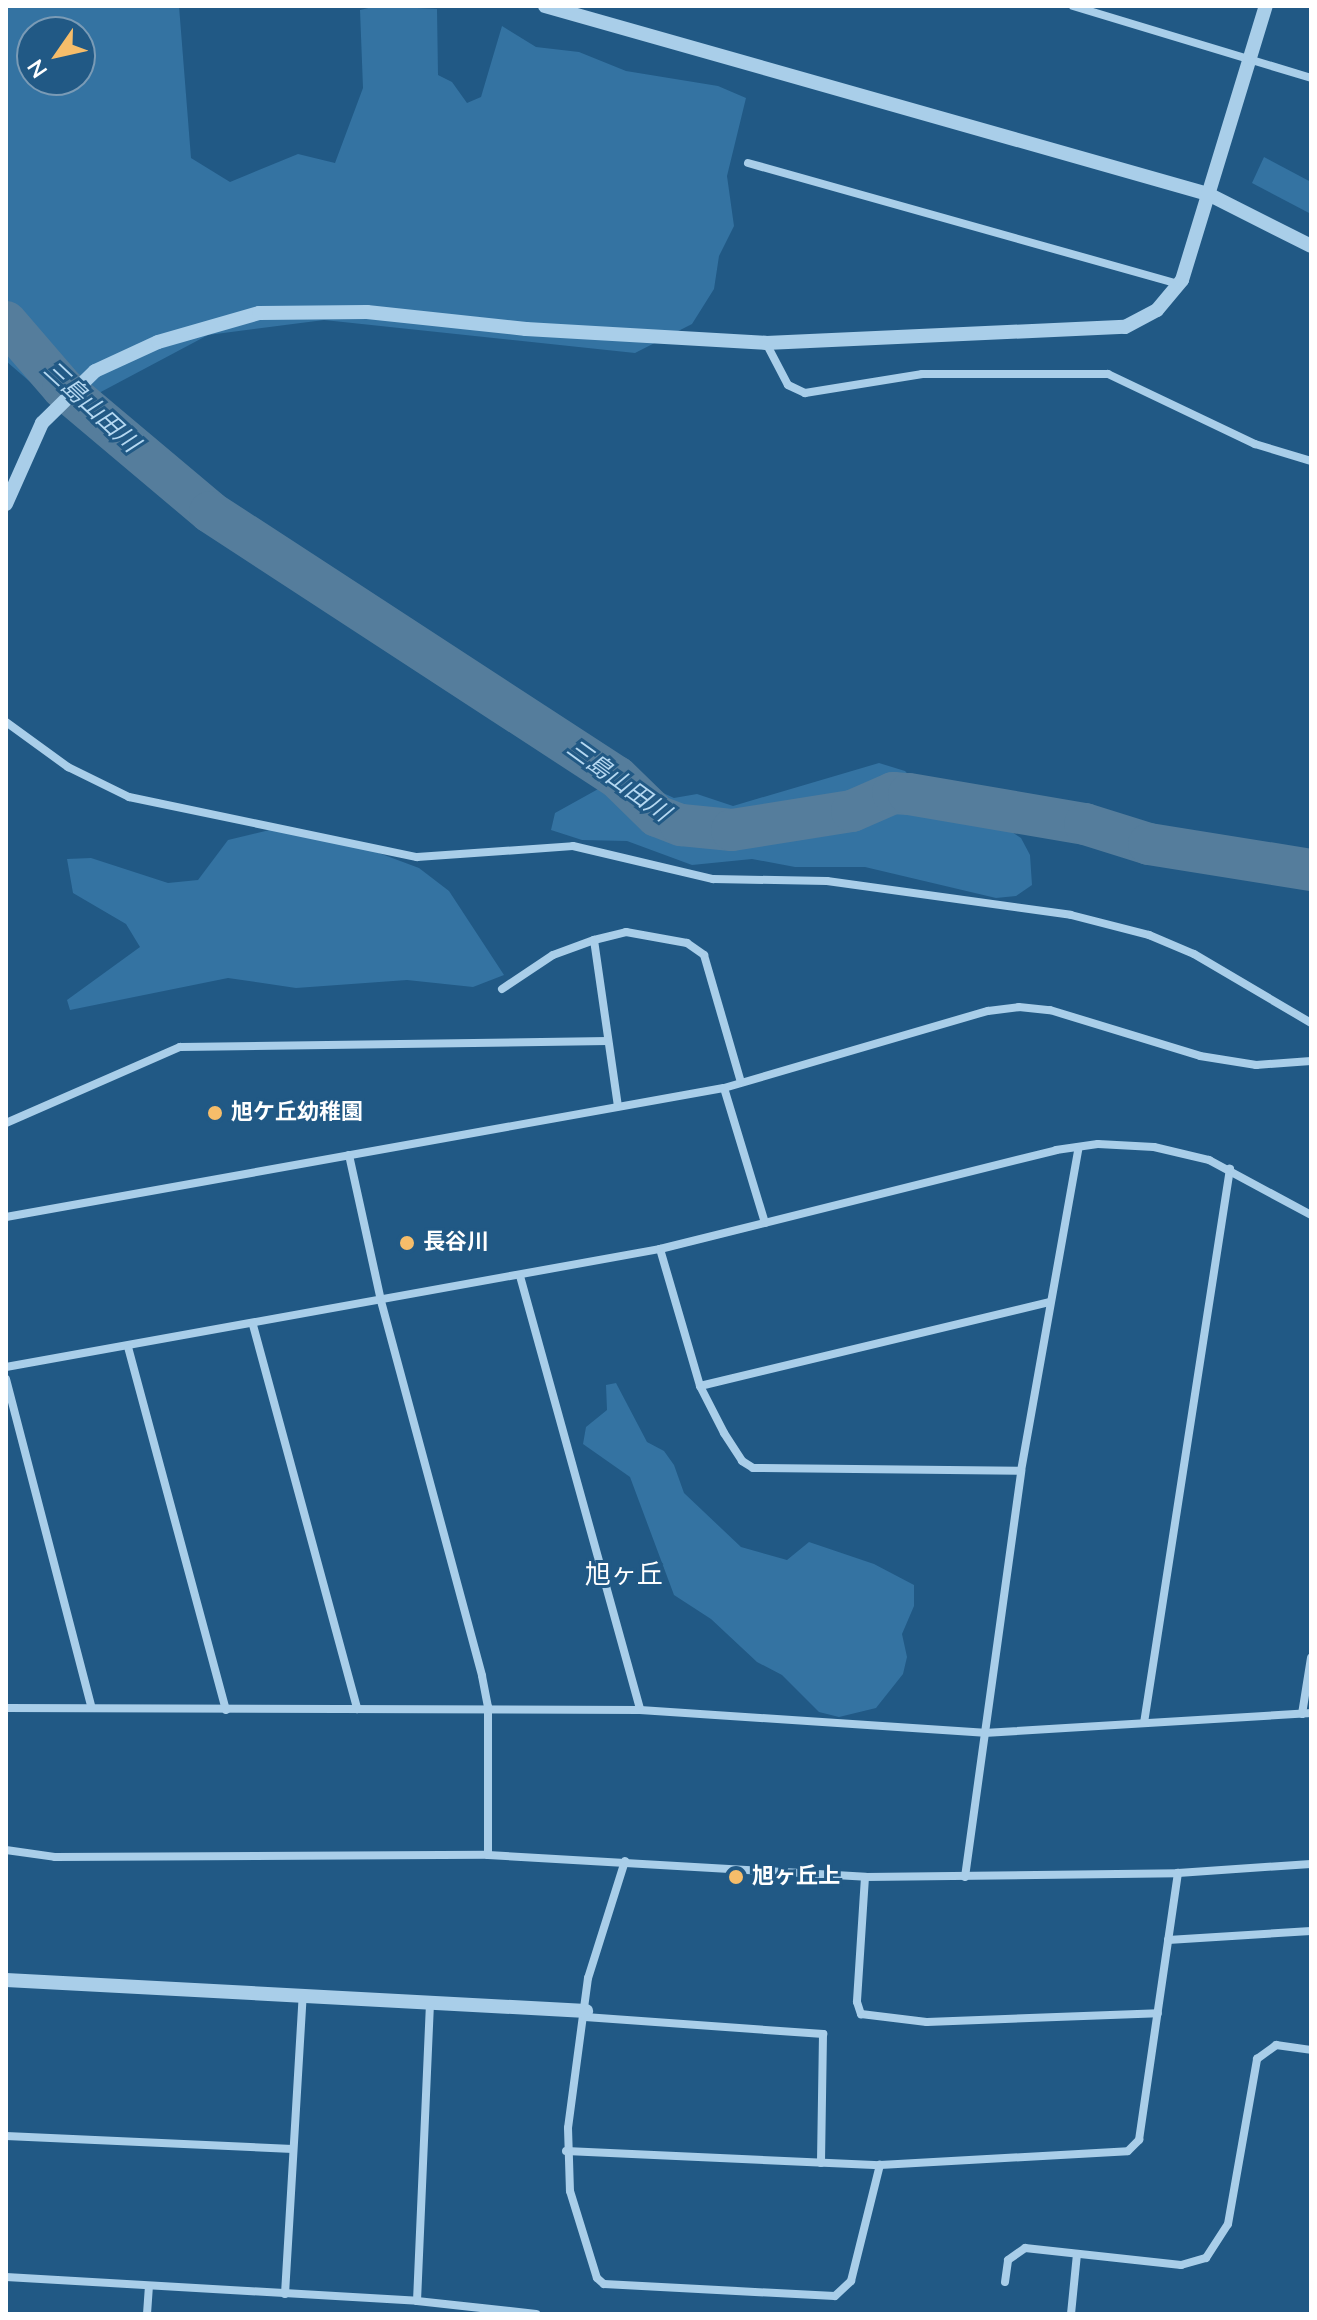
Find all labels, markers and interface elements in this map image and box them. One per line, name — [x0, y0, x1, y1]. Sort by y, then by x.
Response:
north arrow — [16, 16, 96, 96]
text: N — [21, 53, 55, 84]
water label: 三島山田川 — [37, 356, 145, 458]
water label: 三島山田川 — [561, 734, 675, 828]
place label: 旭ケ丘幼稚園 — [231, 1100, 363, 1126]
marker: 旭ケ丘幼稚園 — [206, 1104, 224, 1122]
place label: 長谷川 — [423, 1230, 489, 1256]
marker: 長谷川 — [398, 1234, 416, 1252]
district label: 旭ヶ丘 — [585, 1559, 663, 1591]
place label: 旭ヶ丘上 — [752, 1864, 840, 1890]
marker: 旭ヶ丘上 — [727, 1868, 745, 1886]

